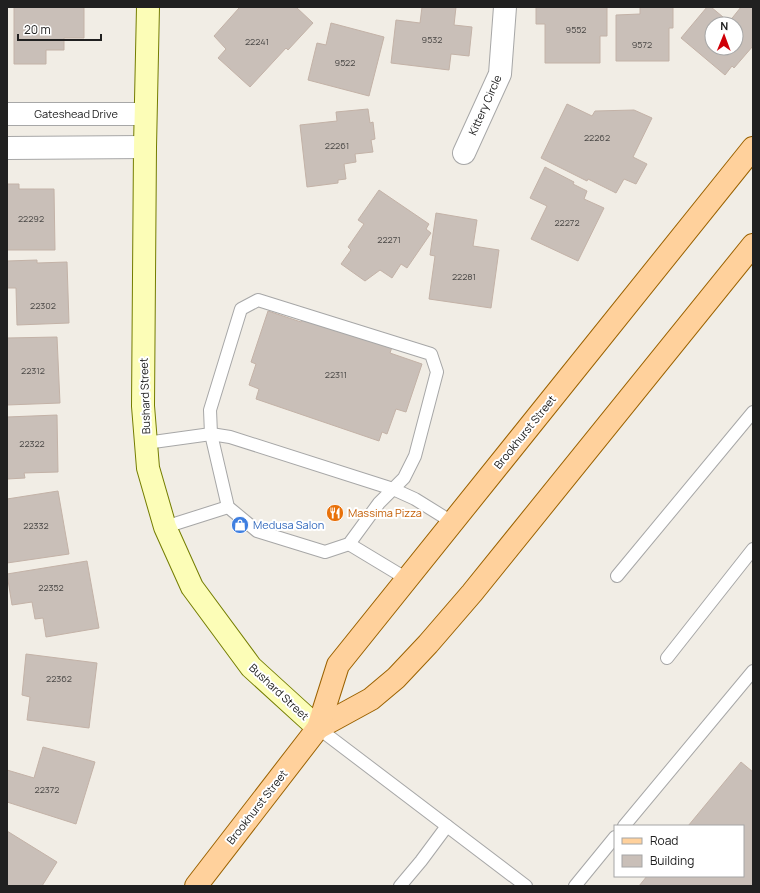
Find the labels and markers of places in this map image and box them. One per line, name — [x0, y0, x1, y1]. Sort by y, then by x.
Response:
restaurant icon: Massima Pizza — [325, 503, 345, 523]
place label: Massima Pizza — [348, 505, 422, 520]
shop icon: Medusa Salon — [230, 515, 250, 535]
place label: Medusa Salon — [253, 517, 324, 532]

